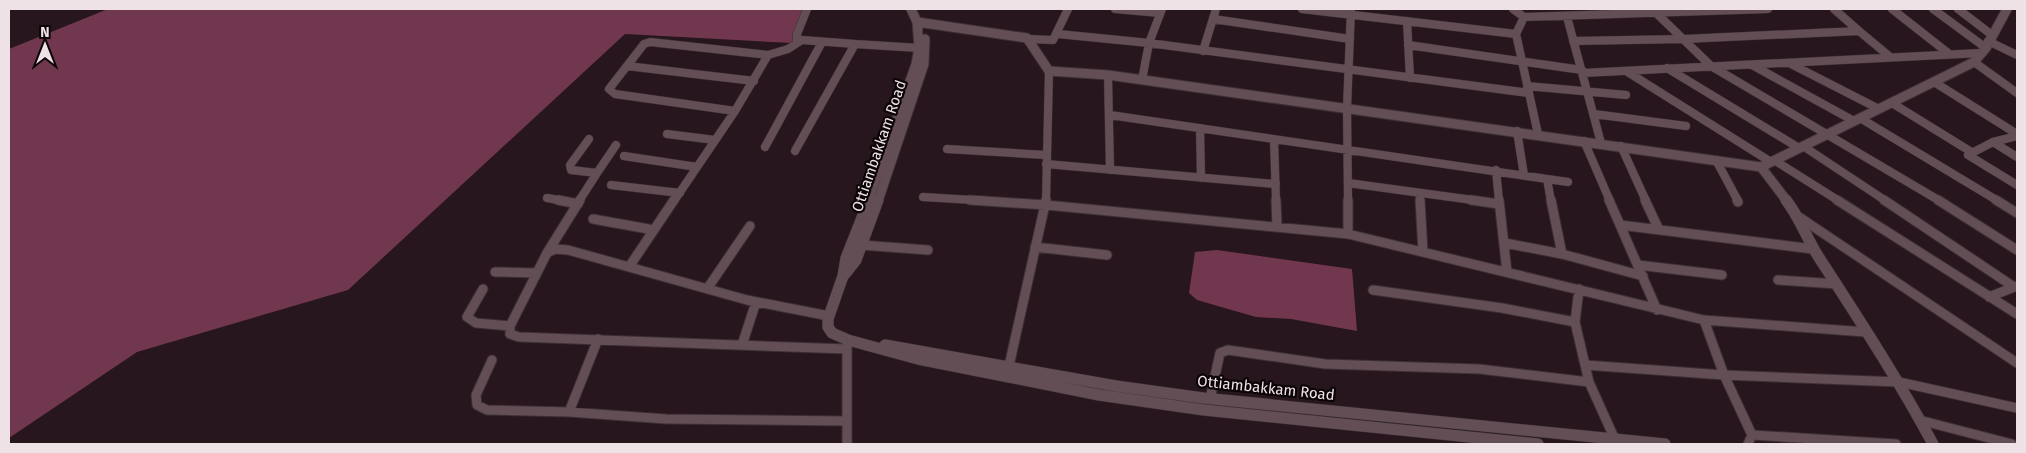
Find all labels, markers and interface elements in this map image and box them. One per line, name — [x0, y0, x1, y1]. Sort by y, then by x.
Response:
north arrow — [20, 20, 70, 70]
text: N — [40, 24, 50, 41]
street label: Ottiambakkam Road — [848, 78, 910, 214]
street label: Ottiambakkam Road — [1196, 372, 1336, 404]

